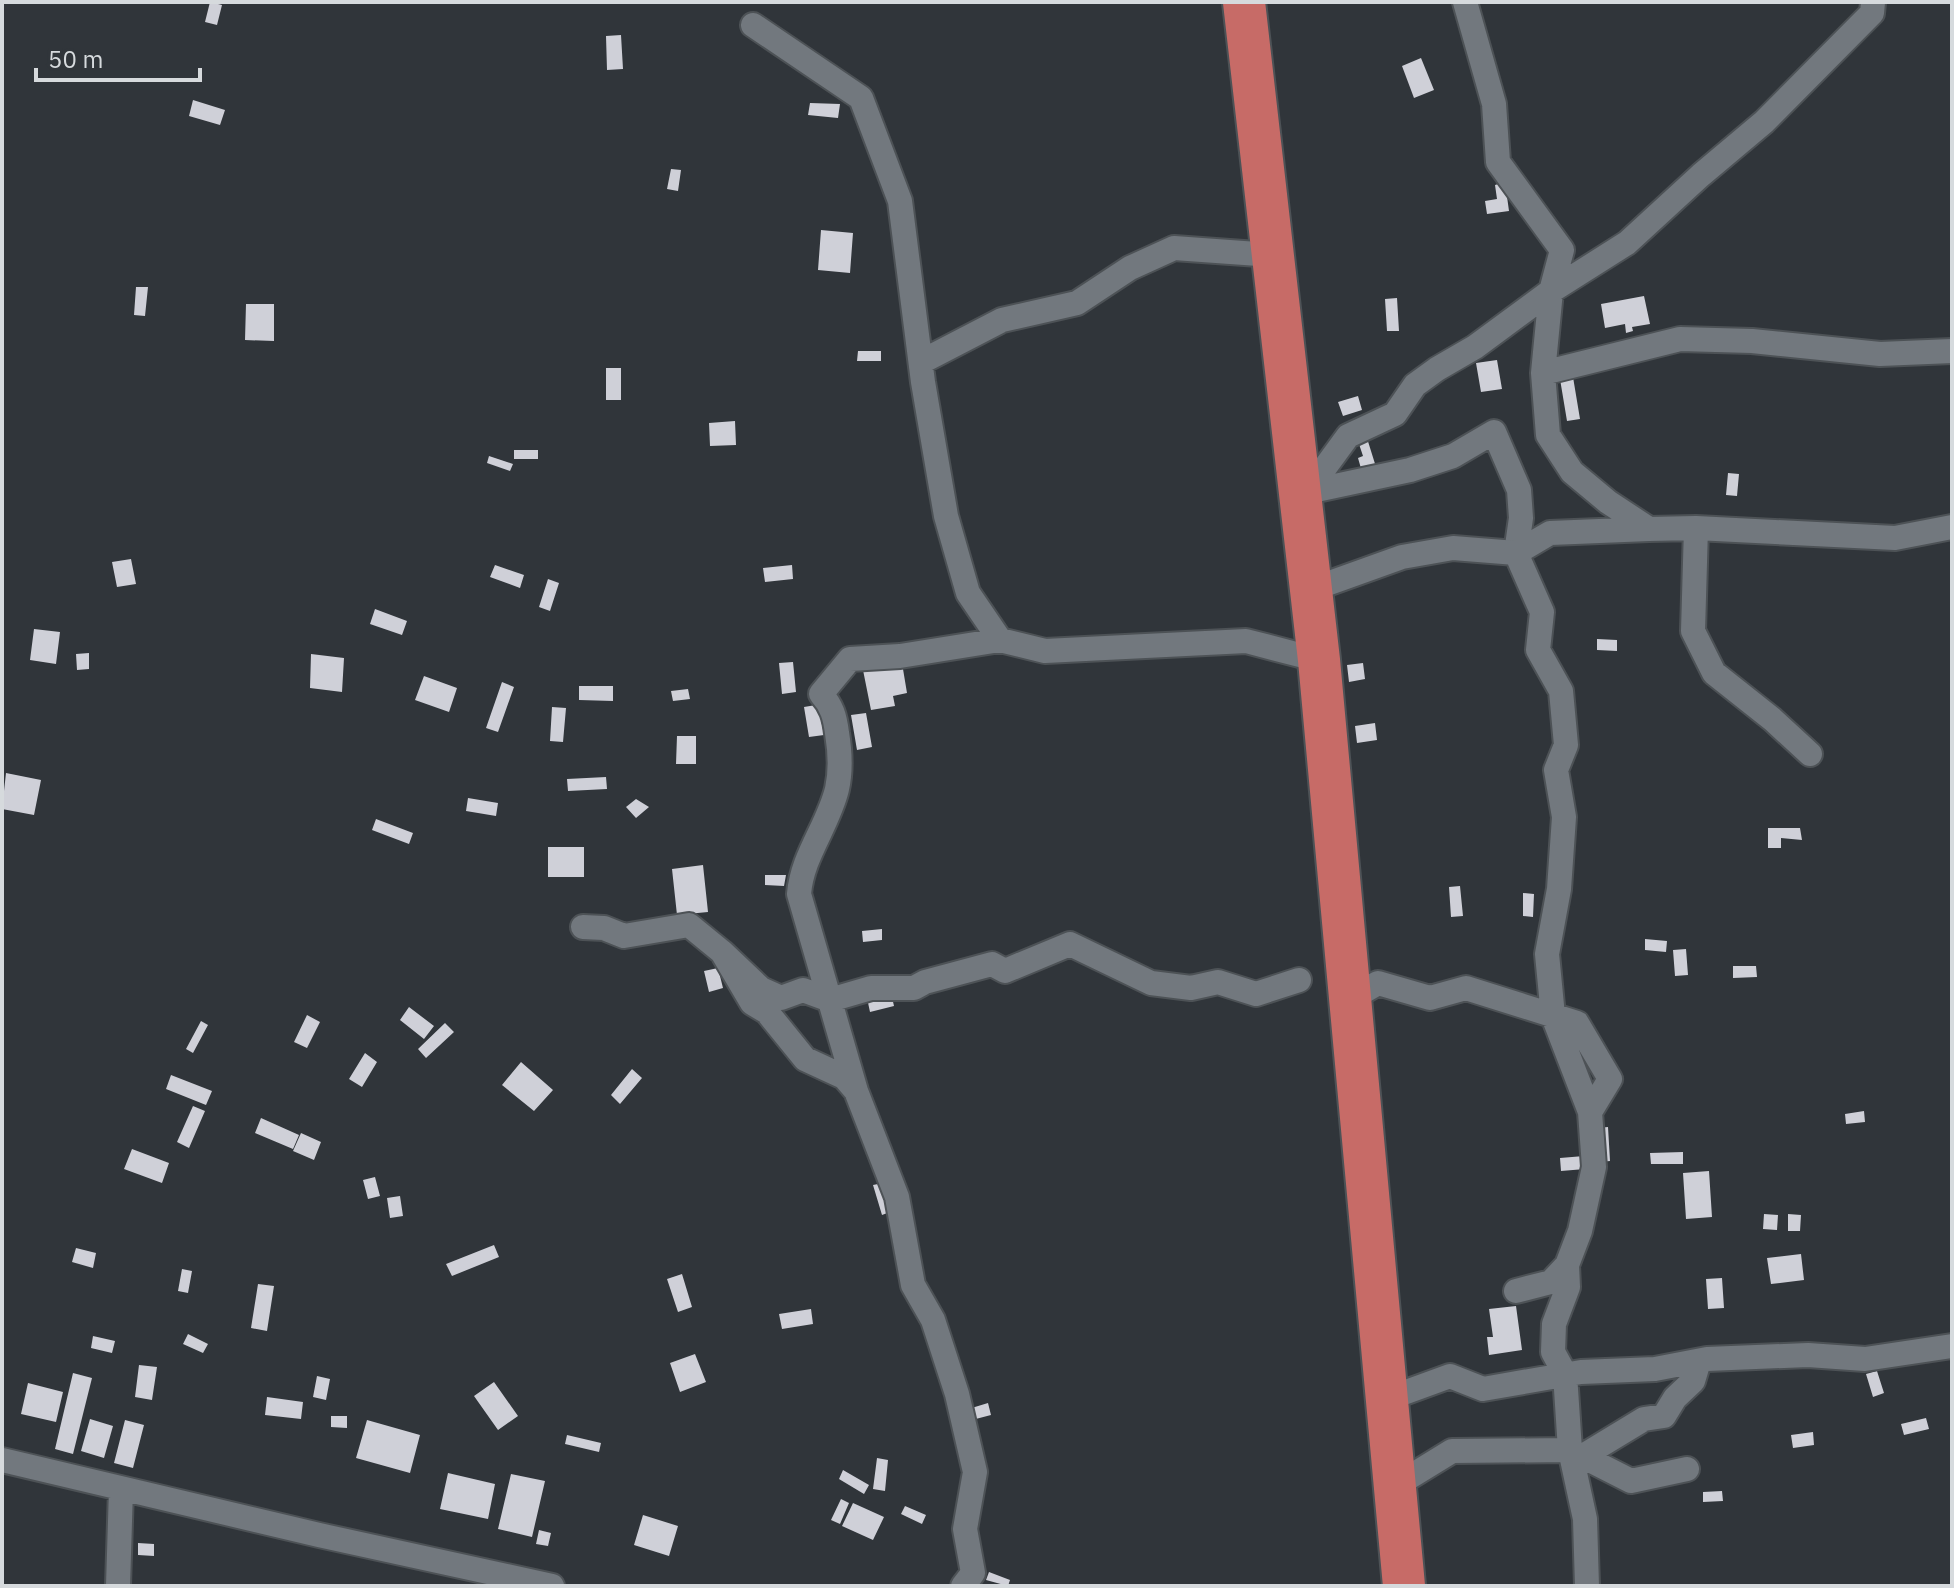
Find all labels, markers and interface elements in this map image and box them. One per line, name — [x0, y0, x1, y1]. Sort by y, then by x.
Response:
scale bar — [36, 32, 200, 82]
text: 50 m — [48, 43, 103, 75]

